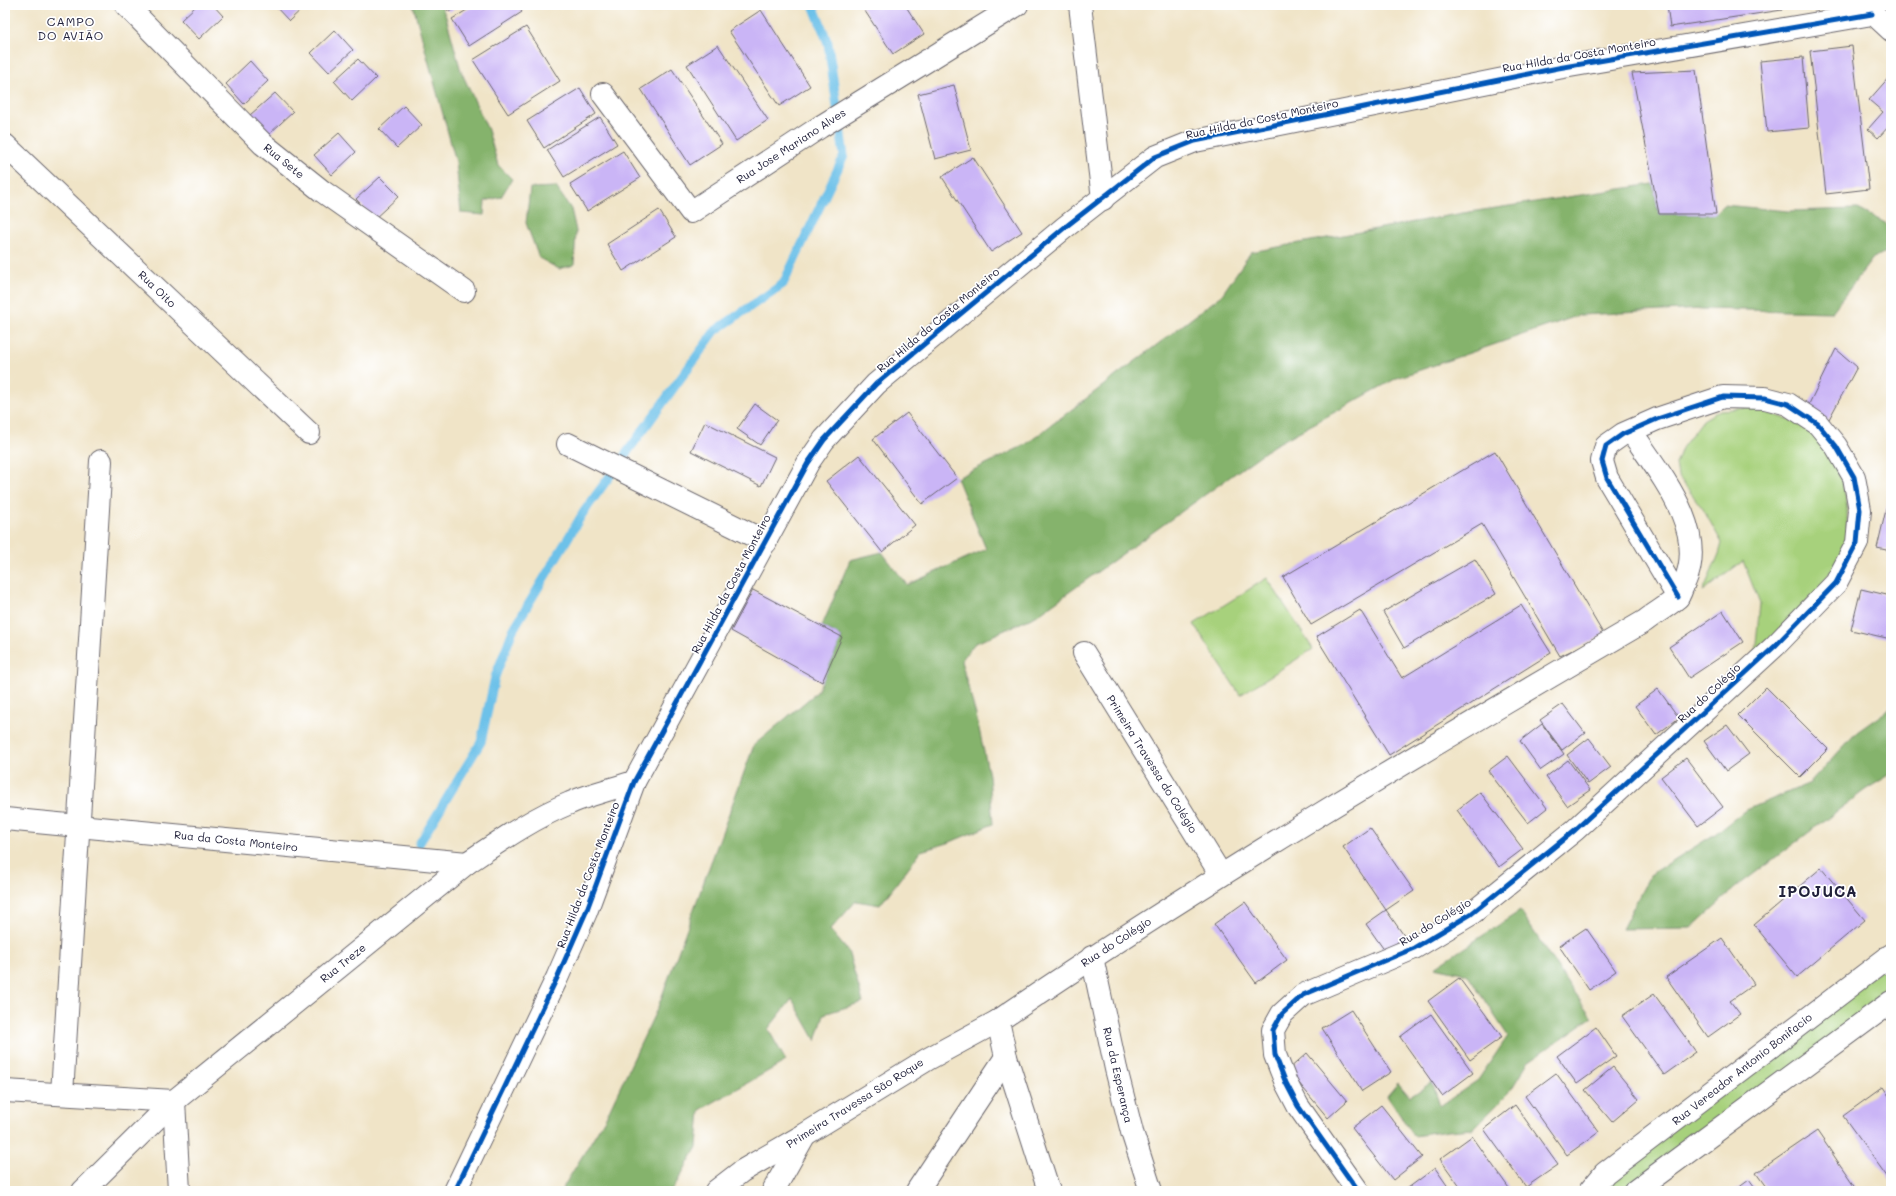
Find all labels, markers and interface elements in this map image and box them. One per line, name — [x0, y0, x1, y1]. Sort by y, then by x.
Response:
district label: CAMPO DO AVIÃO — [38, 13, 104, 43]
street label: Rua Hilda da Costa Monteiro — [1501, 34, 1657, 75]
street label: Rua Hilda da Costa Monteiro — [1184, 95, 1340, 142]
street label: Rua Jose Mariano Alves — [733, 105, 848, 187]
street label: Rua Sete — [261, 140, 308, 182]
street label: Rua Hilda da Costa Monteiro — [873, 264, 1002, 375]
street label: Rua Oito — [135, 267, 180, 311]
street label: Rua Hilda da Costa Monteiro — [687, 511, 774, 656]
street label: Rua do Colégio — [1674, 659, 1744, 726]
street label: Primeira Travessa do Colégio — [1104, 692, 1201, 836]
street label: Rua Hilda da Costa Monteiro — [553, 799, 623, 950]
street label: Rua da Costa Monteiro — [174, 827, 299, 855]
district label: IPOJUCA — [1778, 881, 1858, 901]
street label: Rua do Colégio — [1396, 894, 1474, 949]
street label: Rua do Colégio — [1078, 913, 1154, 970]
street label: Rua Treze — [317, 939, 369, 986]
street label: Rua Vereador Antonio Bonifacio — [1669, 1009, 1815, 1128]
street label: Rua da Esperança — [1100, 1026, 1137, 1124]
street label: Primeira Travessa São Roque — [783, 1054, 926, 1151]

